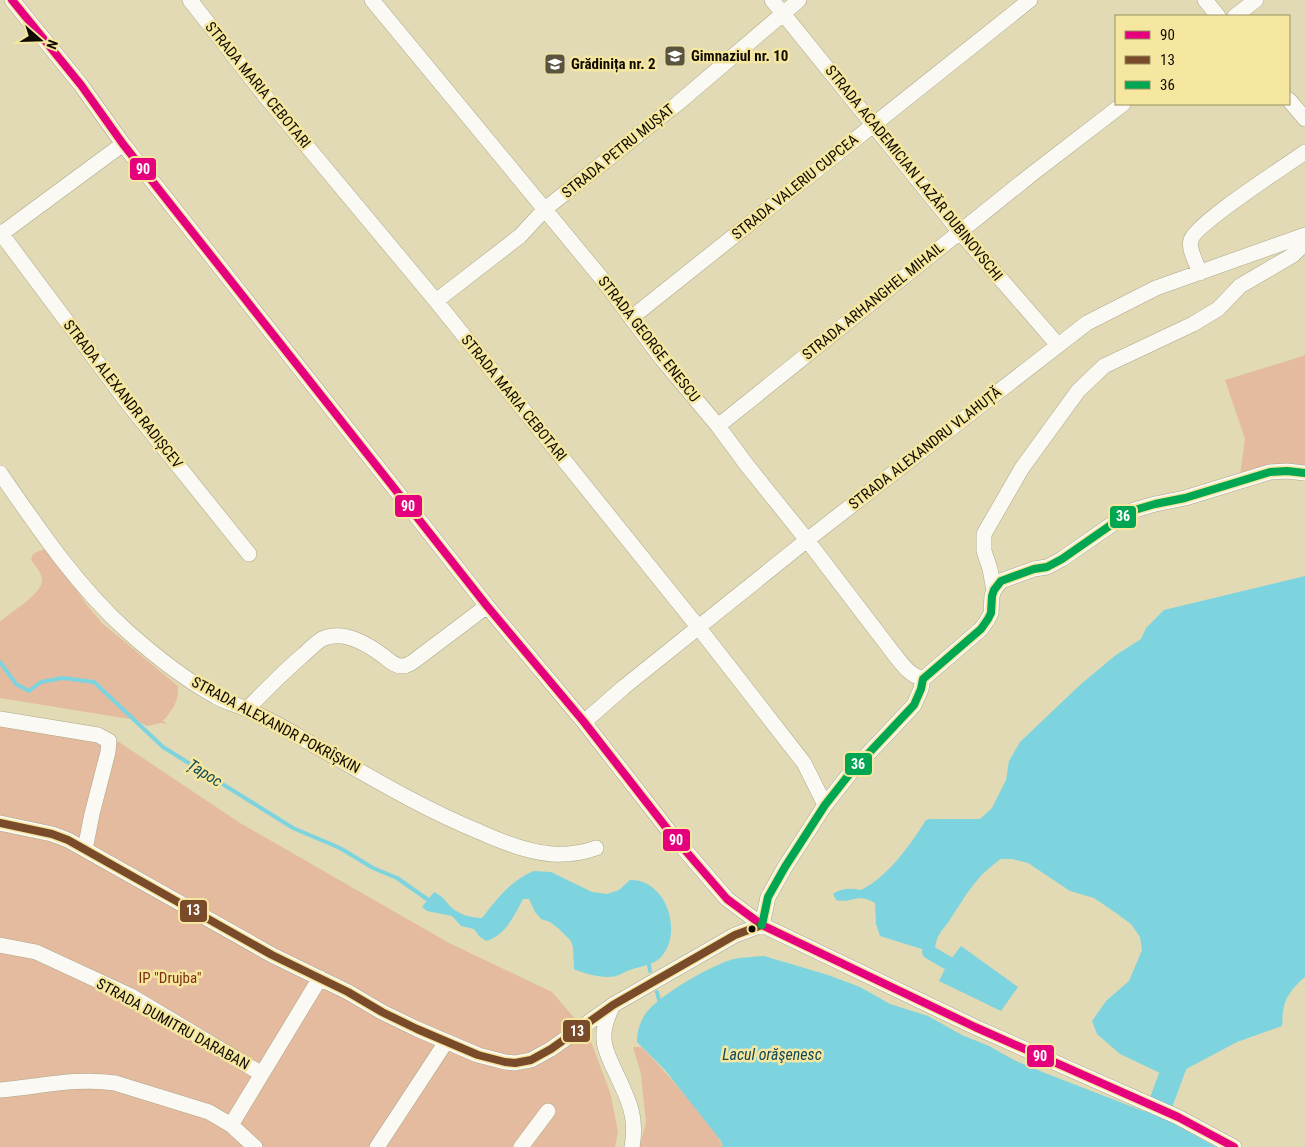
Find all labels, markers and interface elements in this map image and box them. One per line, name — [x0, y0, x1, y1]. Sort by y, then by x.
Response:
north arrow — [15, 15, 65, 65]
legend — [1115, 15, 1290, 105]
street label: STRADA MARIA CEBOTARI — [202, 18, 314, 152]
text: 90 — [1160, 26, 1175, 44]
text: N — [43, 38, 61, 51]
school or university icon: Gimnaziul nr. 10 — [663, 44, 687, 68]
place label: Gimnaziul nr. 10 — [691, 47, 788, 65]
text: 13 — [1160, 51, 1175, 69]
school or university icon: Grădinița nr. 2 — [543, 52, 567, 76]
place label: Grădinița nr. 2 — [571, 55, 656, 73]
street label: STRADA ACADEMICIAN LAZĂR DUBINOVSCHI — [821, 62, 1007, 284]
text: 36 — [1160, 76, 1175, 94]
street label: STRADA PETRU MUȘAT — [558, 100, 678, 202]
street label: STRADA VALERIU CUPCEA — [728, 130, 862, 243]
line badge: 90 — [129, 157, 157, 181]
text: 90 — [136, 161, 150, 177]
street label: STRADA ARHANGHEL MIHAIL — [799, 238, 947, 364]
street label: STRADA GEORGE ENESCU — [594, 273, 704, 405]
street label: STRADA ALEXANDR RADIȘCEV — [60, 316, 187, 472]
street label: STRADA MARIA CEBOTARI — [458, 331, 570, 465]
street label: STRADA АLEXANDRU VLAHUȚĂ — [845, 383, 1005, 513]
line badge: 90 — [394, 494, 423, 518]
text: 90 — [401, 498, 415, 514]
line badge: 36 — [1109, 505, 1137, 529]
text: 36 — [1116, 508, 1130, 524]
street label: STRADA ALEXANDR POKRÎȘKIN — [189, 673, 363, 777]
line badge: 36 — [844, 752, 873, 776]
water label: Țapoc — [184, 755, 226, 792]
text: 36 — [851, 756, 865, 772]
line badge: 90 — [662, 828, 691, 852]
text: 90 — [669, 832, 683, 848]
line badge: 13 — [179, 899, 208, 923]
text: 13 — [186, 902, 200, 918]
unlabelled marker — [747, 924, 757, 934]
park label: IP "Drujba" — [139, 969, 202, 987]
street label: STRADA DUMITRU DARABAN — [93, 974, 253, 1074]
line badge: 13 — [562, 1019, 591, 1043]
text: 13 — [570, 1023, 584, 1039]
line badge: 90 — [1026, 1044, 1055, 1068]
water label: Lacul orăşenesc — [722, 1045, 822, 1064]
text: 90 — [1033, 1048, 1047, 1064]

